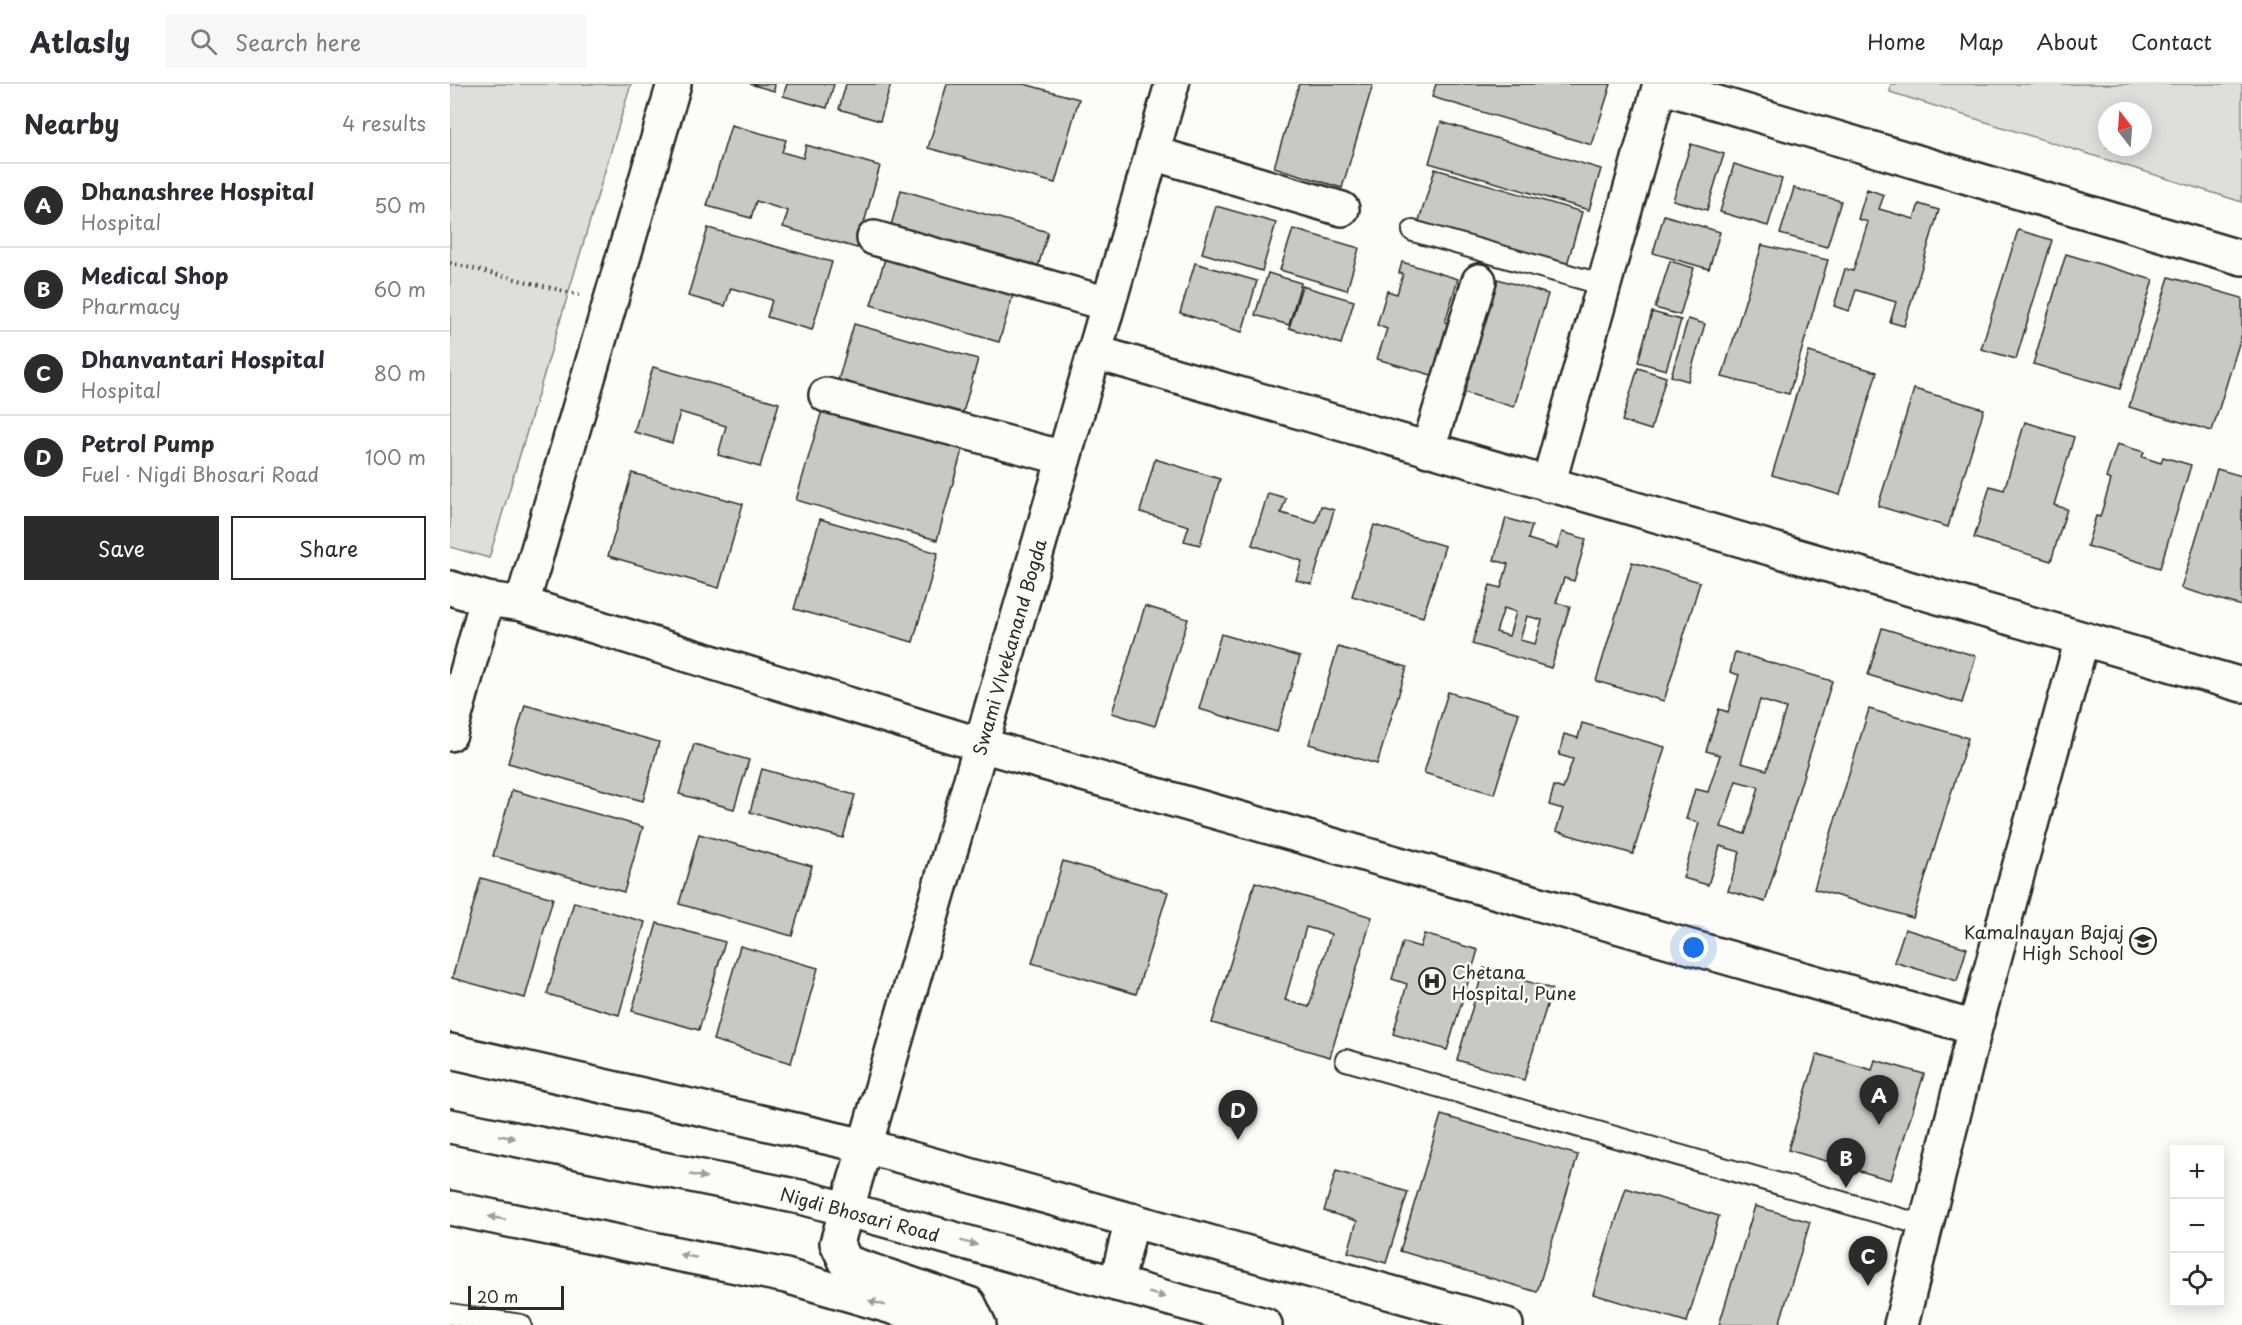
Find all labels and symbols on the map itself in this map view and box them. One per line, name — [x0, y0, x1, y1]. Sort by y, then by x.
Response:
north arrow — [2098, 102, 2152, 156]
street label: Swami VIvekanand Bogda — [965, 536, 1053, 758]
place label: Kamalnayan Bajaj High School — [1964, 918, 2124, 966]
school or university icon: Kamalnayan Bajaj High School — [2128, 926, 2158, 956]
your location — [1679, 933, 1708, 962]
place label: Chetana Hospital, Pune — [1452, 958, 1576, 1006]
hospital icon: Chetana Hospital, Pune — [1417, 966, 1447, 996]
pin: A — [1860, 1076, 1898, 1125]
pin: D — [1218, 1090, 1258, 1140]
one-way arrow — [498, 1133, 517, 1142]
pin: B — [1826, 1138, 1866, 1188]
one-way arrow — [689, 1172, 708, 1181]
street label: Nigdi Bhosari Road — [777, 1180, 943, 1248]
one-way arrow — [487, 1213, 506, 1222]
pin: C — [1848, 1236, 1888, 1286]
one-way arrow — [960, 1239, 978, 1248]
one-way arrow — [679, 1251, 697, 1261]
scale bar — [468, 1283, 564, 1310]
one-way arrow — [1148, 1291, 1166, 1300]
one-way arrow — [868, 1298, 886, 1307]

